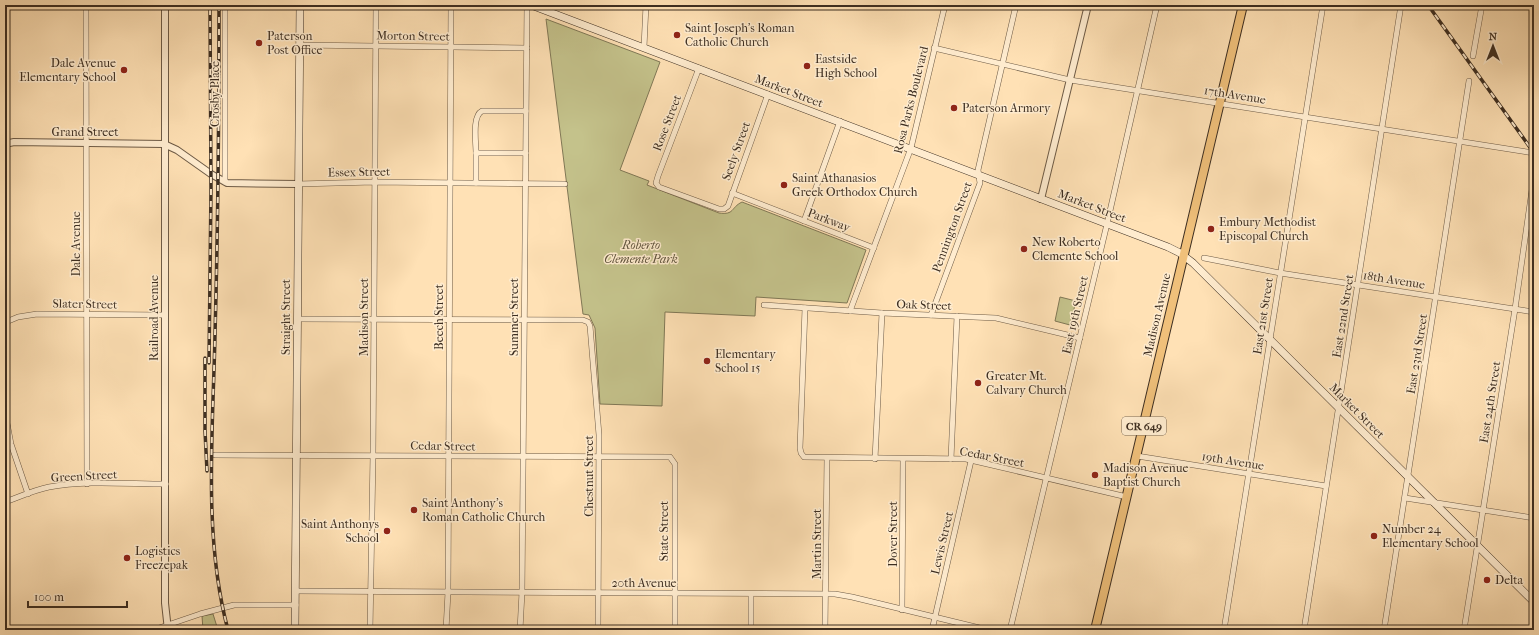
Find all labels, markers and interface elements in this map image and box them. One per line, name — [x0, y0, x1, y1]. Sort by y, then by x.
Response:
place label: Saint Joseph's Roman Catholic Church — [685, 21, 794, 49]
north arrow — [1473, 26, 1513, 66]
street label: Morton Street — [376, 28, 451, 44]
place label: Paterson Post Office — [267, 29, 323, 57]
marker: Saint Joseph's Roman Catholic Church — [672, 30, 682, 40]
text: N — [1489, 30, 1498, 43]
marker: Paterson Post Office — [254, 38, 264, 48]
street label: Rosa Parks Boulevard — [891, 44, 931, 155]
place label: Eastside High School — [815, 52, 878, 80]
place label: Dale Avenue Elementary School — [19, 56, 117, 84]
street label: Crosby Place — [208, 61, 222, 127]
marker: Eastside High School — [802, 61, 812, 71]
marker: Dale Avenue Elementary School — [119, 65, 129, 75]
street label: Market Street — [753, 72, 826, 111]
street label: 17th Avenue — [1203, 83, 1267, 107]
street label: Rose Street — [650, 92, 684, 153]
place label: Paterson Armory — [962, 101, 1051, 115]
marker: Paterson Armory — [949, 103, 959, 113]
street label: Seely Street — [719, 119, 753, 182]
street label: Grand Street — [52, 125, 119, 139]
street label: Essex Street — [328, 164, 391, 180]
place label: Saint Athanasios Greek Orthodox Church — [792, 171, 918, 199]
street label: Pennington Street — [929, 179, 975, 274]
marker: Saint Athanasios Greek Orthodox Church — [779, 180, 789, 190]
street label: Market Street — [1056, 187, 1129, 226]
street label: Parkway — [806, 206, 853, 235]
street label: Dale Avenue — [69, 211, 83, 277]
place label: Embury Methodist Episcopal Church — [1219, 215, 1317, 243]
marker: Embury Methodist Episcopal Church — [1206, 224, 1216, 234]
place label: New Roberto Clemente School — [1032, 235, 1119, 263]
park label: Roberto Clemente Park — [604, 238, 678, 266]
marker: New Roberto Clemente School — [1019, 244, 1029, 254]
street label: 18th Avenue — [1362, 268, 1426, 292]
street label: Madison Avenue — [1141, 272, 1173, 358]
street label: East 22nd Street — [1330, 273, 1357, 359]
street label: East 19th Street — [1059, 274, 1091, 356]
street label: Railroad Avenue — [147, 275, 161, 361]
street label: East 21st Street — [1250, 276, 1276, 355]
street label: Madison Street — [357, 277, 371, 356]
street label: Summer Street — [507, 277, 521, 356]
street label: Straight Street — [279, 278, 293, 355]
street label: Beech Street — [432, 283, 446, 350]
street label: Slater Street — [53, 296, 118, 312]
street label: Oak Street — [896, 297, 953, 313]
street label: East 23rd Street — [1404, 312, 1430, 395]
place label: Elementary School 15 — [715, 347, 776, 375]
marker: Elementary School 15 — [702, 356, 712, 366]
street label: East 24th Street — [1477, 359, 1503, 444]
place label: Greater Mt. Calvary Church — [986, 369, 1067, 397]
marker: Greater Mt. Calvary Church — [973, 378, 983, 388]
street label: Market Street — [1327, 381, 1388, 442]
road number: CR 649 — [1122, 417, 1166, 435]
street label: Chestnut Street — [582, 435, 596, 517]
street label: Cedar Street — [410, 438, 477, 454]
street label: Cedar Street — [959, 444, 1026, 470]
street label: 19th Avenue — [1201, 449, 1265, 473]
place label: Madison Avenue Baptist Church — [1103, 461, 1188, 489]
street label: Green Street — [50, 467, 118, 485]
marker: Madison Avenue Baptist Church — [1090, 470, 1100, 480]
place label: Saint Anthony's Roman Catholic Church — [422, 496, 546, 524]
street label: State Street — [657, 500, 671, 561]
street label: Dover Street — [886, 500, 900, 567]
marker: Saint Anthony's Roman Catholic Church — [409, 505, 419, 515]
street label: Martin Street — [810, 508, 824, 579]
street label: Lewis Street — [928, 509, 956, 576]
place label: Saint Anthonys School — [301, 517, 380, 545]
place label: Number 24 Elementary School — [1382, 522, 1479, 550]
marker: Saint Anthonys School — [382, 526, 392, 536]
marker: Number 24 Elementary School — [1369, 531, 1379, 541]
place label: Logistics Freezepak — [135, 544, 189, 572]
marker: Logistics Freezepak — [122, 553, 132, 563]
place label: Delta — [1495, 573, 1524, 587]
marker: Delta — [1482, 575, 1492, 585]
street label: 20th Avenue — [611, 576, 677, 590]
scale bar — [28, 583, 127, 609]
text: 100 m — [34, 590, 64, 604]

